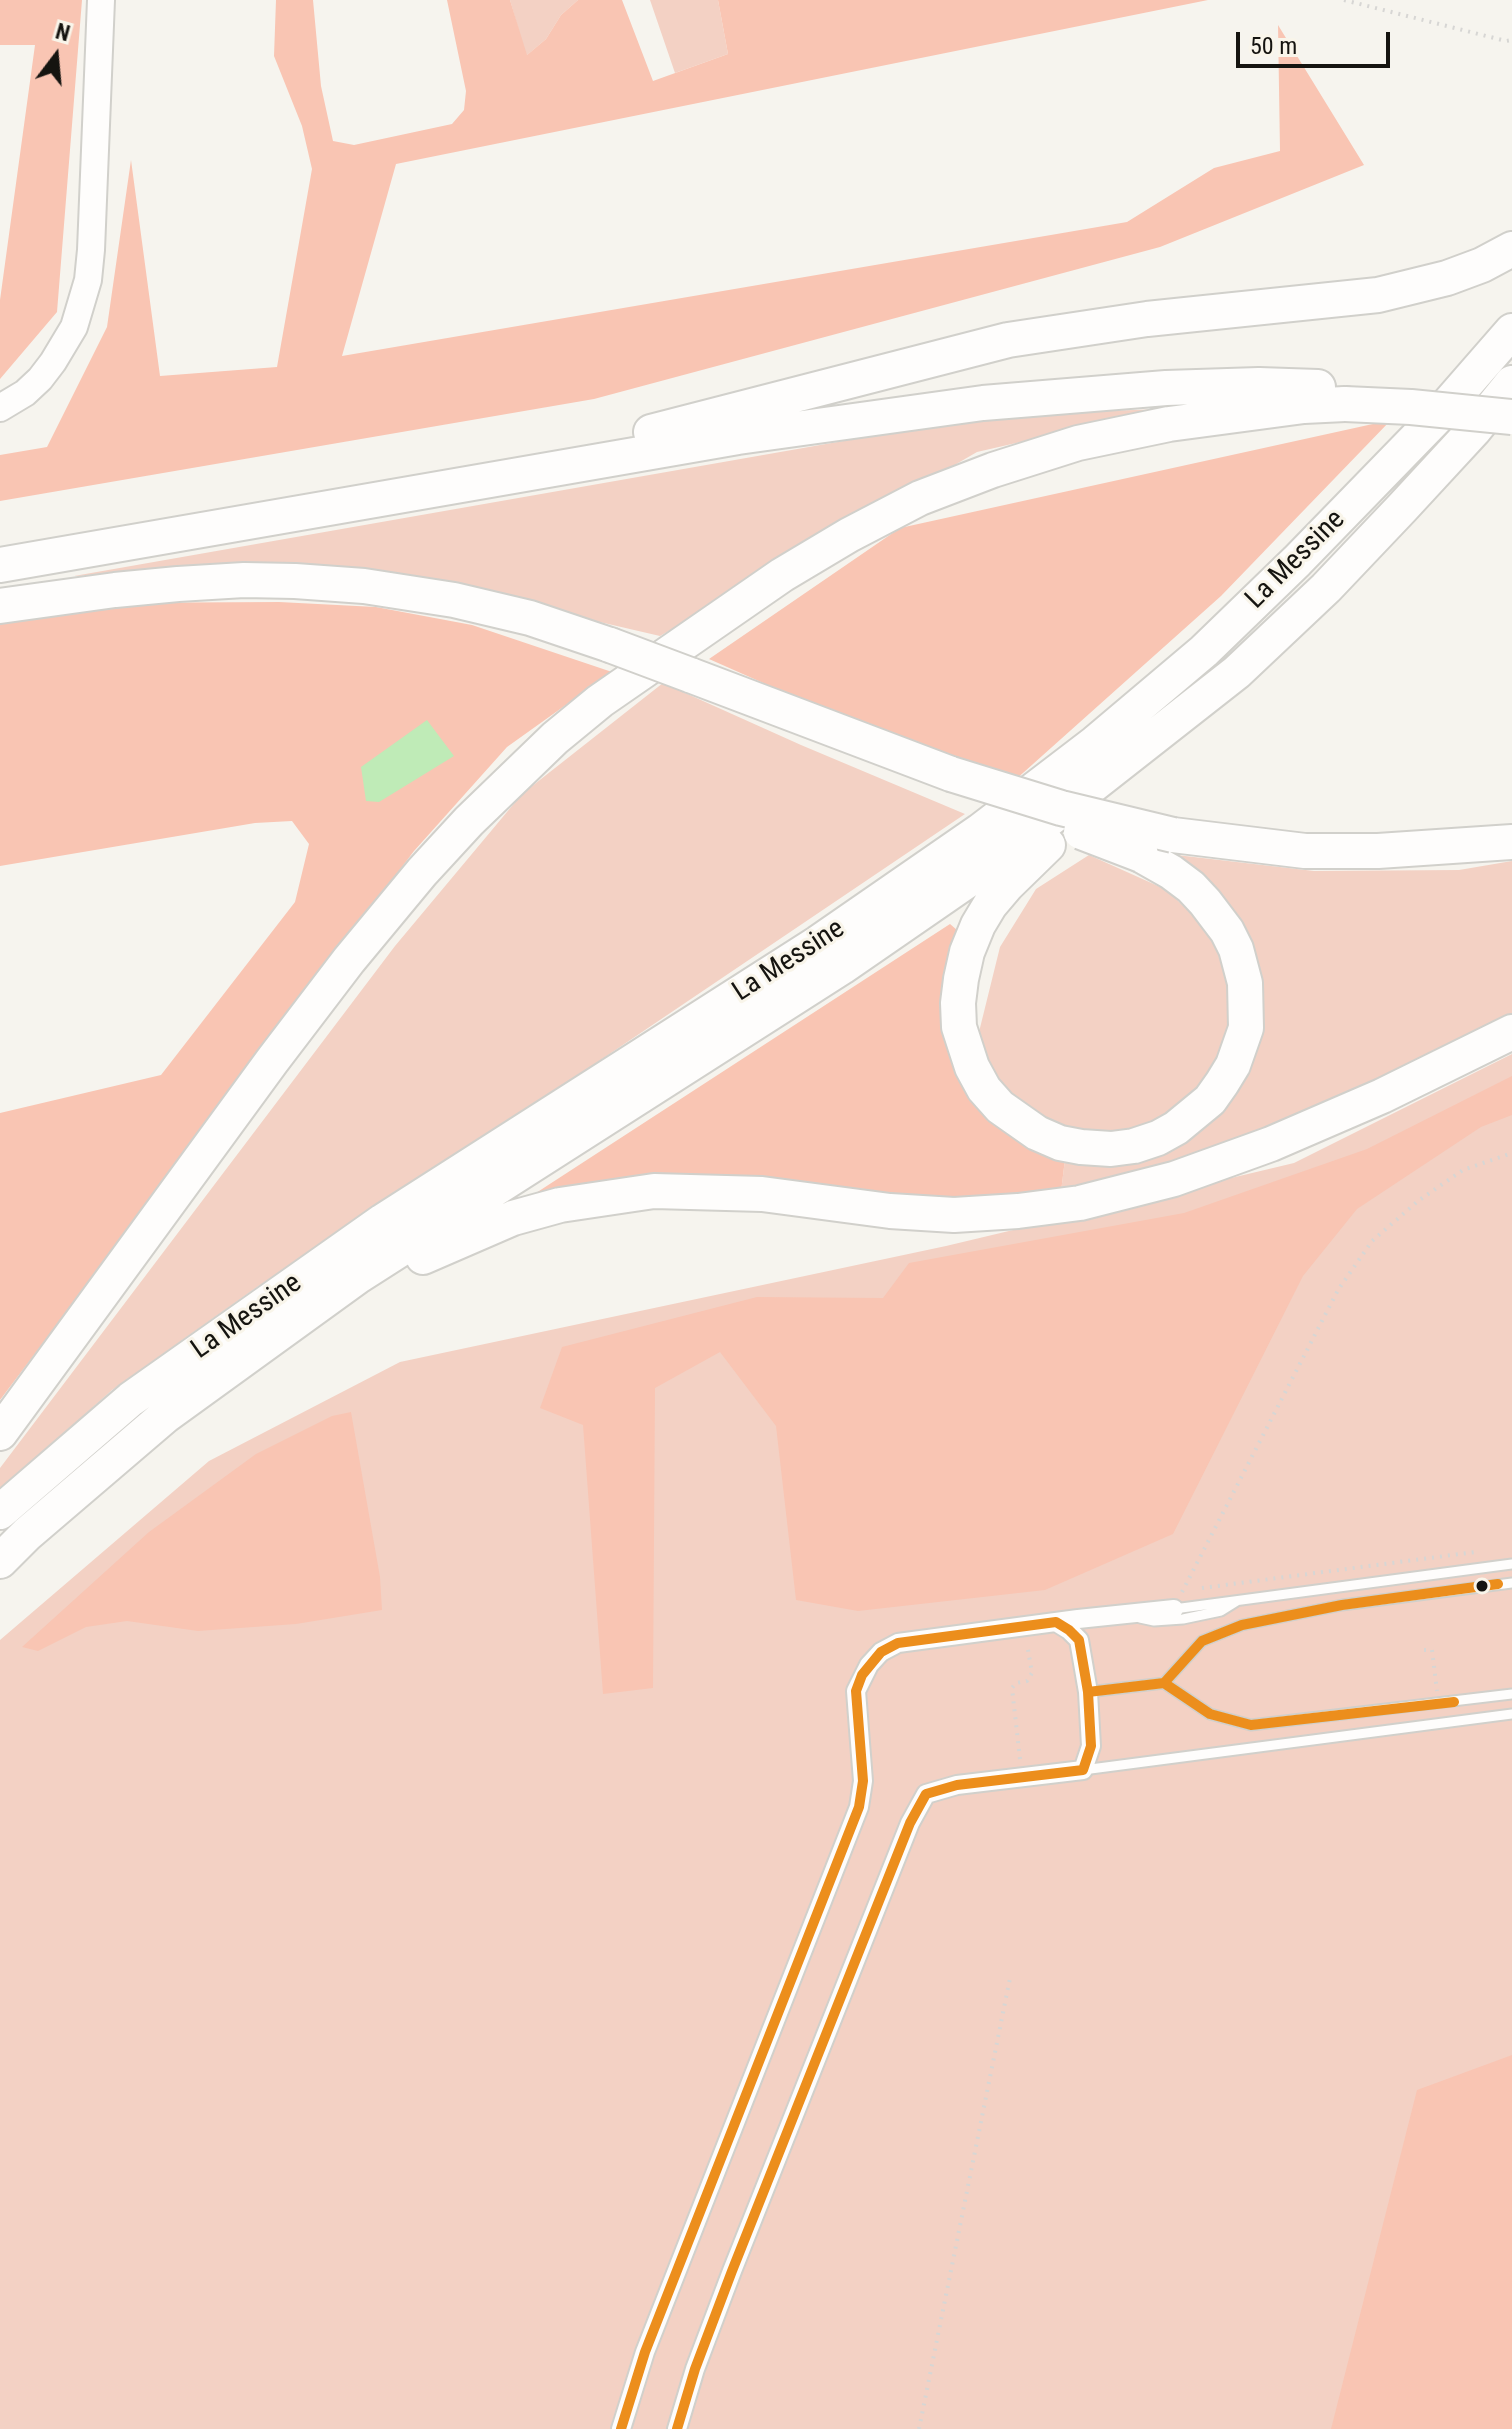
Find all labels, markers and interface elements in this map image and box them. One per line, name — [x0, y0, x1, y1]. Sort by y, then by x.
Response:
north arrow — [16, 16, 96, 96]
scale bar — [1240, 16, 1394, 66]
text: N — [53, 19, 73, 46]
text: 50 m — [1250, 32, 1297, 60]
street label: La Messine — [1240, 504, 1352, 616]
street label: La Messine — [727, 913, 851, 1009]
street label: La Messine — [186, 1267, 308, 1367]
unlabelled marker — [1474, 1578, 1490, 1594]

